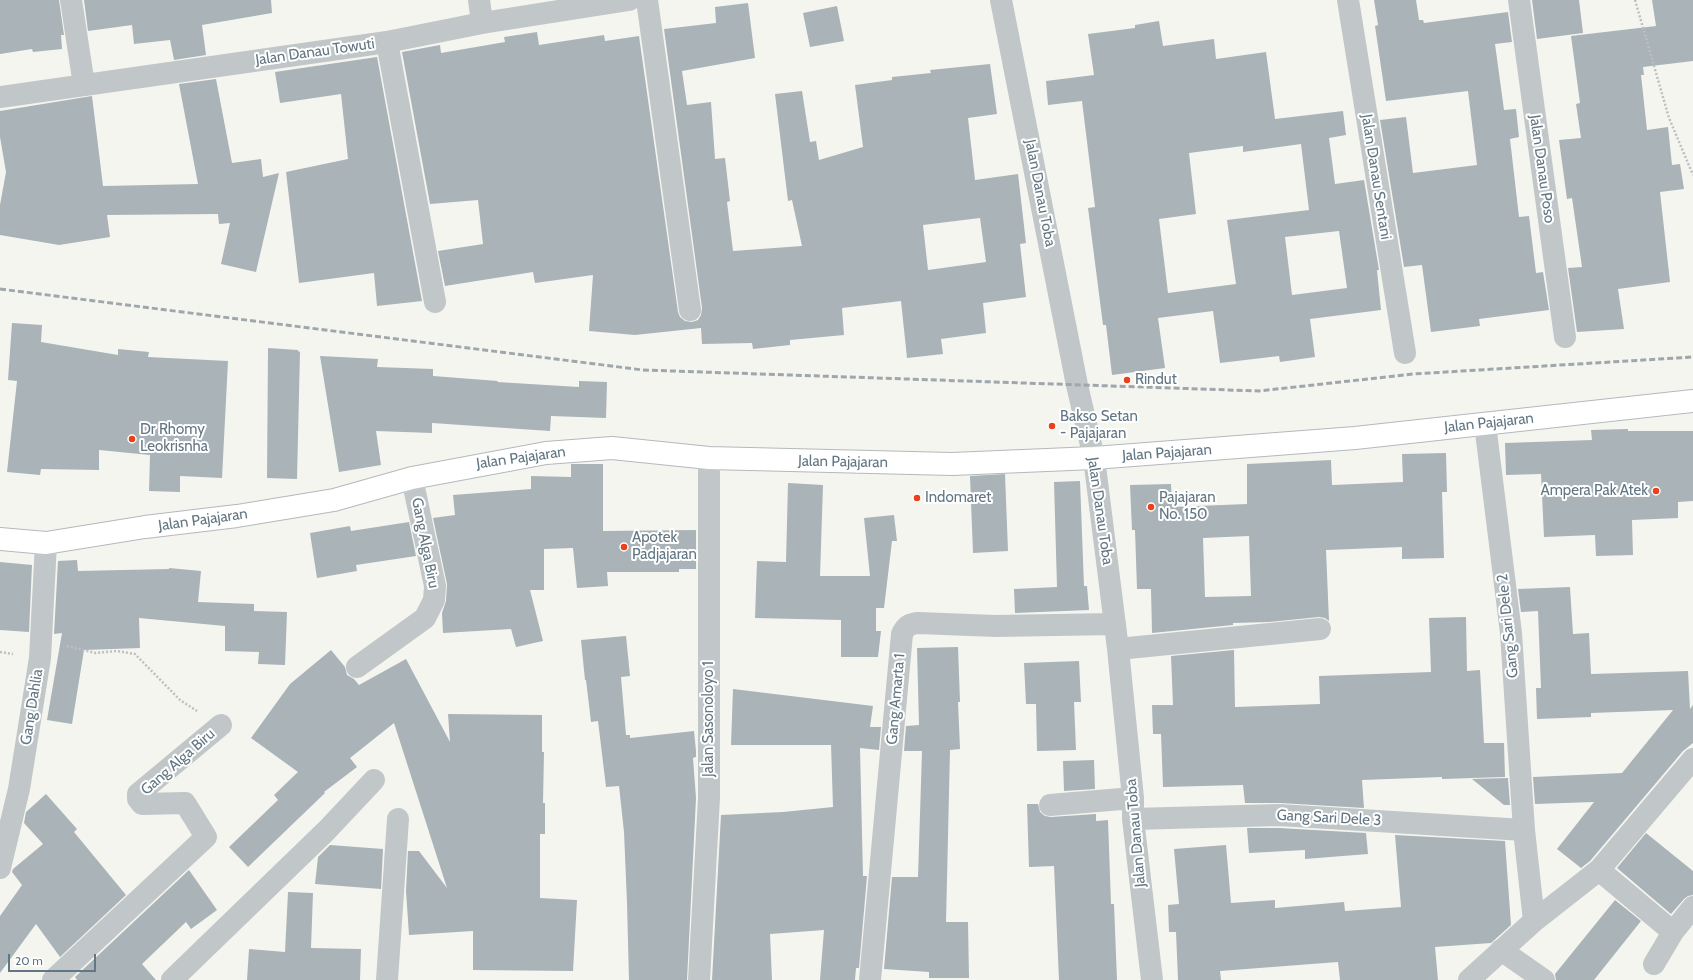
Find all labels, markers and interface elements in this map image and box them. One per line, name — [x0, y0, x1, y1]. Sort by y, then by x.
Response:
street label: Jalan Danau Towuti — [254, 35, 376, 69]
street label: Jalan Danau Sentani — [1357, 113, 1395, 241]
street label: Jalan Danau Poso — [1525, 114, 1559, 224]
street label: Jalan Danau Toba — [1021, 138, 1059, 248]
place label: Rindut — [1135, 371, 1177, 389]
marker: Rindut — [1122, 375, 1132, 385]
place label: Bakso Setan - Pajajaran — [1060, 408, 1138, 443]
street label: Jalan Pajajaran — [1443, 409, 1535, 437]
place label: Dr Rhomy Leokrisnha — [140, 421, 208, 456]
marker: Bakso Setan - Pajajaran — [1047, 421, 1057, 431]
marker: Dr Rhomy Leokrisnha — [127, 434, 137, 444]
street label: Jalan Pajajaran — [1122, 441, 1212, 465]
street label: Jalan Pajajaran — [475, 443, 567, 473]
street label: Jalan Pajajaran — [798, 452, 888, 472]
street label: Jalan Danau Toba — [1084, 456, 1116, 566]
place label: Ampera Pak Atek — [1540, 482, 1648, 500]
marker: Ampera Pak Atek — [1651, 486, 1661, 496]
place label: Indomaret — [925, 489, 991, 507]
place label: Pajajaran No. 150 — [1159, 489, 1216, 524]
marker: Indomaret — [912, 493, 922, 503]
street label: Gang Alga Biru — [407, 496, 443, 590]
marker: Pajajaran No. 150 — [1146, 502, 1156, 512]
street label: Jalan Pajajaran — [157, 505, 249, 535]
place label: Apotek Padjajaran — [632, 529, 697, 564]
marker: Apotek Padjajaran — [619, 542, 629, 552]
street label: Gang Sari Dele 2 — [1494, 573, 1522, 679]
street label: Gang Amarta 1 — [883, 653, 909, 745]
street label: Jalan Sasonoloyo 1 — [700, 661, 718, 777]
street label: Gang Dahlia — [17, 668, 47, 746]
street label: Gang Alga Biru — [137, 725, 219, 799]
street label: Jalan Danau Toba — [1122, 778, 1150, 888]
street label: Gang Sari Dele 3 — [1276, 806, 1382, 830]
scale bar — [10, 946, 98, 972]
text: 20 m — [15, 953, 43, 968]

